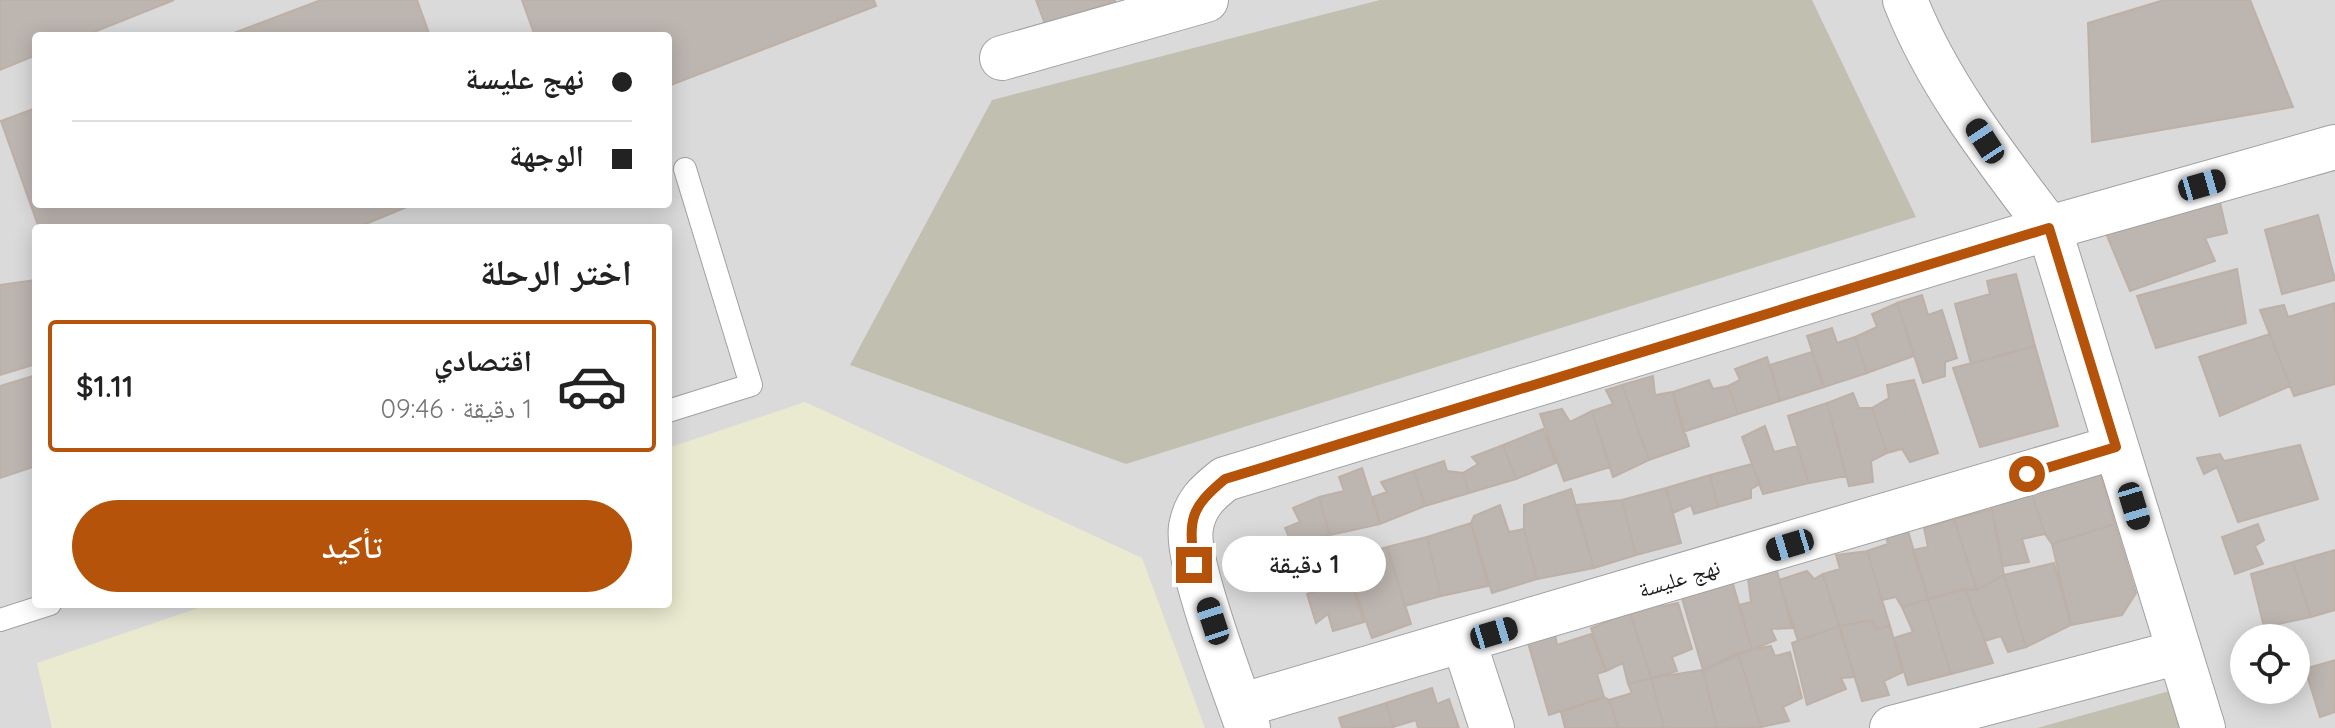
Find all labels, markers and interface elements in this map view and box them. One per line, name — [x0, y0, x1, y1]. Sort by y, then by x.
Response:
text: نهج عليسة — [465, 59, 584, 97]
car — [1962, 114, 2008, 168]
text: الوجهة — [509, 136, 584, 174]
car — [2176, 167, 2228, 203]
text: اختر الرحلة — [480, 249, 632, 294]
text: اقتصادي — [434, 341, 532, 379]
icon: car — [556, 350, 628, 422]
text: $1.11 — [76, 367, 133, 405]
text: 1 دقيقة · 09:46 — [381, 392, 532, 425]
route start — [2009, 456, 2045, 492]
car — [2116, 480, 2152, 532]
button: تأكيد — [72, 500, 632, 592]
car — [1764, 527, 1816, 563]
callout: 1 دقيقة — [1222, 537, 1386, 593]
route end — [1176, 547, 1212, 583]
text: 1 دقيقة — [1268, 547, 1340, 580]
street label: نهج عليسة — [1635, 552, 1723, 604]
car — [1194, 594, 1232, 648]
car — [1468, 615, 1520, 651]
map controls — [2230, 624, 2310, 704]
button: locate — [2230, 624, 2310, 704]

